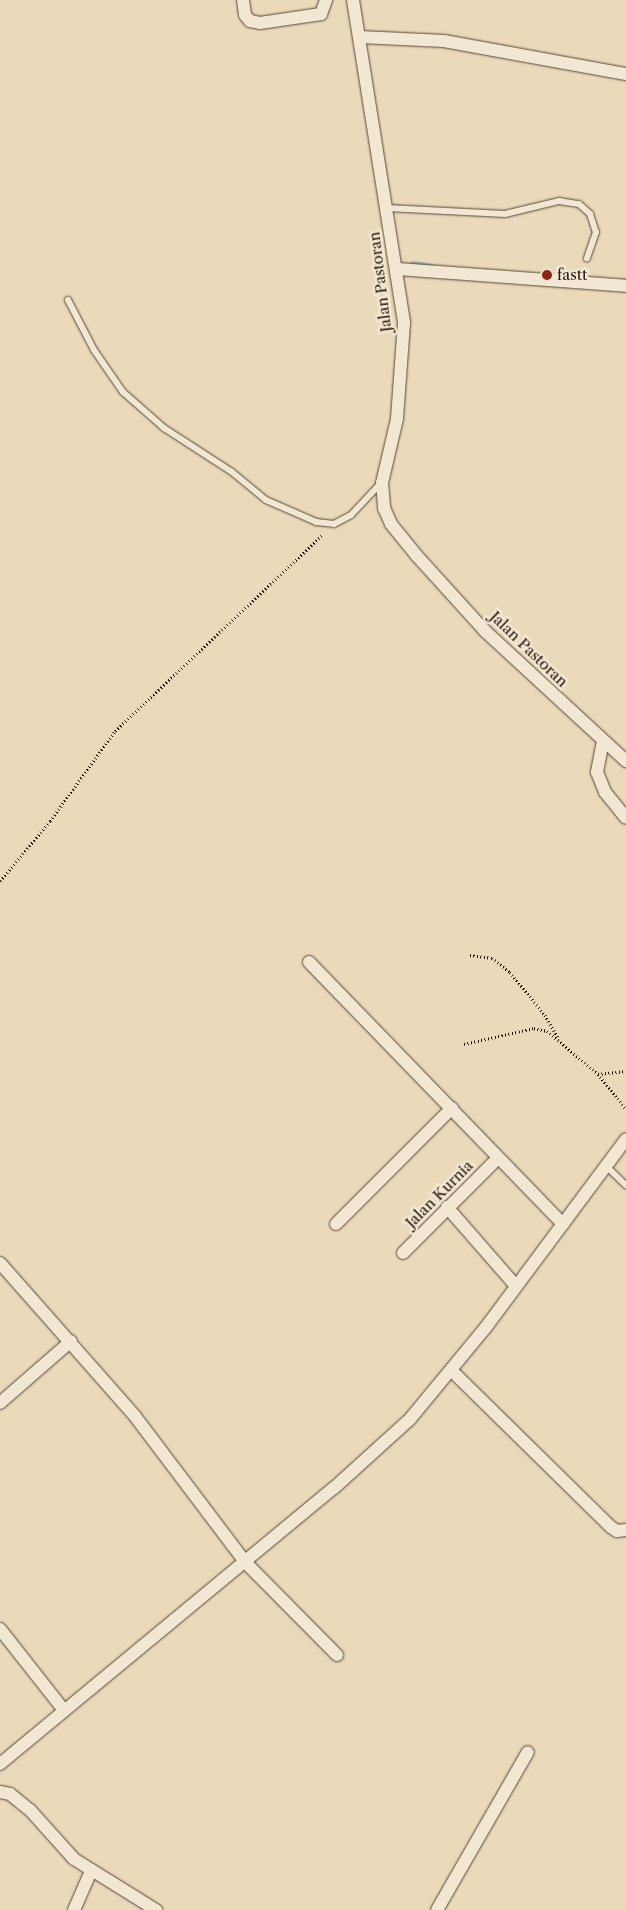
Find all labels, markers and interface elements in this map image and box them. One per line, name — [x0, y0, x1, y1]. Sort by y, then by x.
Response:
street label: Jalan Pastoran — [365, 231, 395, 333]
place label: fastt — [557, 266, 587, 284]
marker: fastt — [541, 269, 553, 281]
street label: Jalan Pastoran — [486, 607, 572, 691]
street label: Jalan Kurnia — [402, 1157, 476, 1231]

